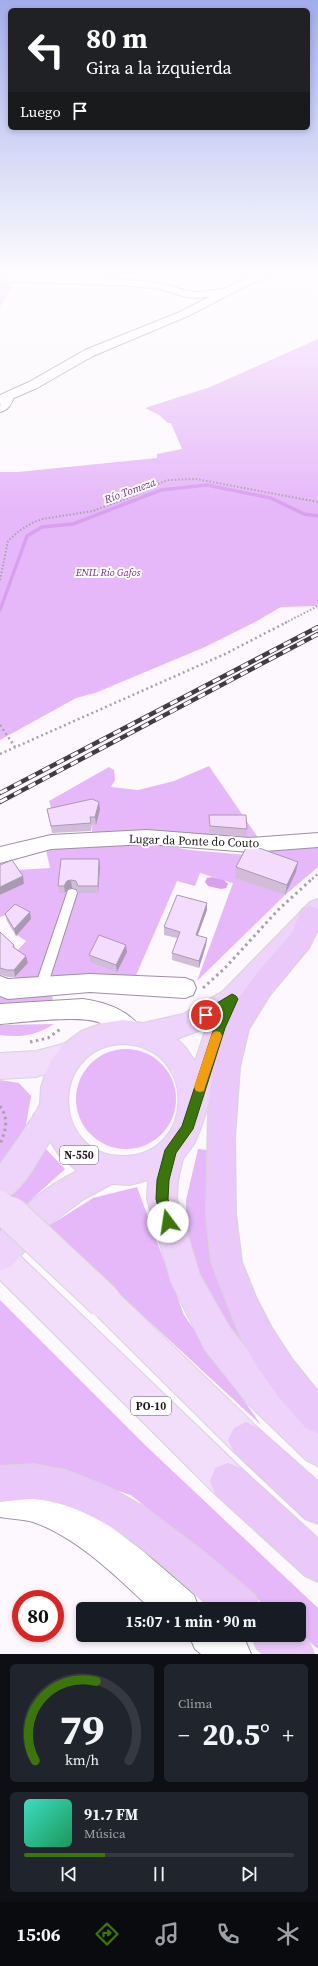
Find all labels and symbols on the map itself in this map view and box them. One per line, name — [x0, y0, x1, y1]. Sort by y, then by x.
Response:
water label: Río Tomeza — [101, 475, 158, 508]
park label: ENIL Río Gafos — [75, 566, 141, 579]
street label: Lugar da Ponte do Couto — [129, 831, 260, 851]
pin — [189, 998, 223, 1032]
road number: N-550 — [60, 1146, 98, 1164]
position arrow — [147, 1201, 189, 1243]
road number: PO-10 — [131, 1397, 171, 1415]
speed limit sign: 80 — [12, 1590, 64, 1642]

